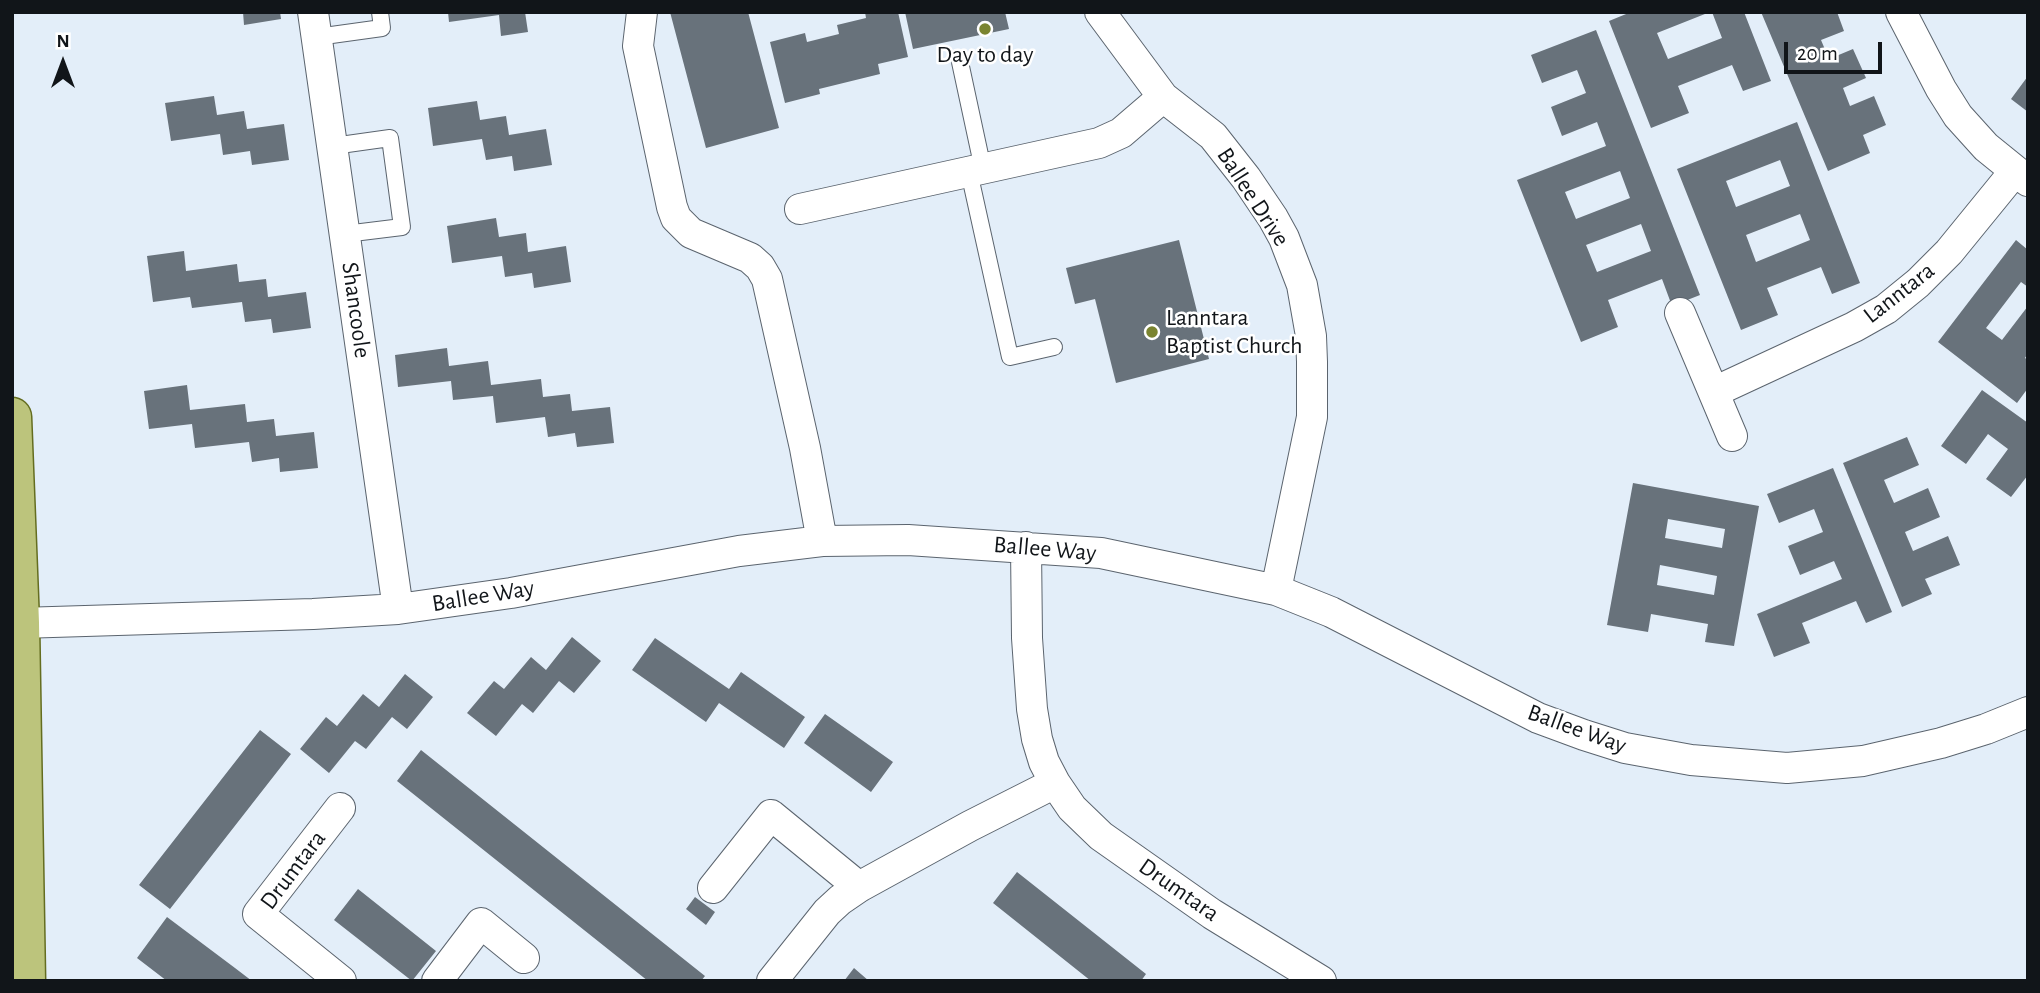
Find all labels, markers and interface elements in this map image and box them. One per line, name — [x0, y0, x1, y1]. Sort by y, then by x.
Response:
marker: Day to day — [977, 21, 993, 37]
north arrow — [28, 28, 98, 98]
scale bar — [1788, 28, 1886, 72]
text: N — [56, 32, 70, 51]
place label: Day to day — [936, 41, 1034, 69]
text: 20 m — [1797, 43, 1838, 64]
street label: Ballee Drive — [1210, 142, 1296, 252]
street label: Lanntara — [1858, 256, 1940, 330]
street label: Shancoole — [335, 260, 377, 360]
place label: Lanntara Baptist Church — [1166, 304, 1303, 360]
marker: Lanntara Baptist Church — [1144, 324, 1160, 340]
street label: Ballee Way — [992, 530, 1098, 568]
street label: Ballee Way — [430, 574, 536, 618]
street label: Ballee Way — [1524, 698, 1630, 760]
street label: Drumtara — [254, 825, 332, 915]
street label: Drumtara — [1133, 852, 1225, 928]

